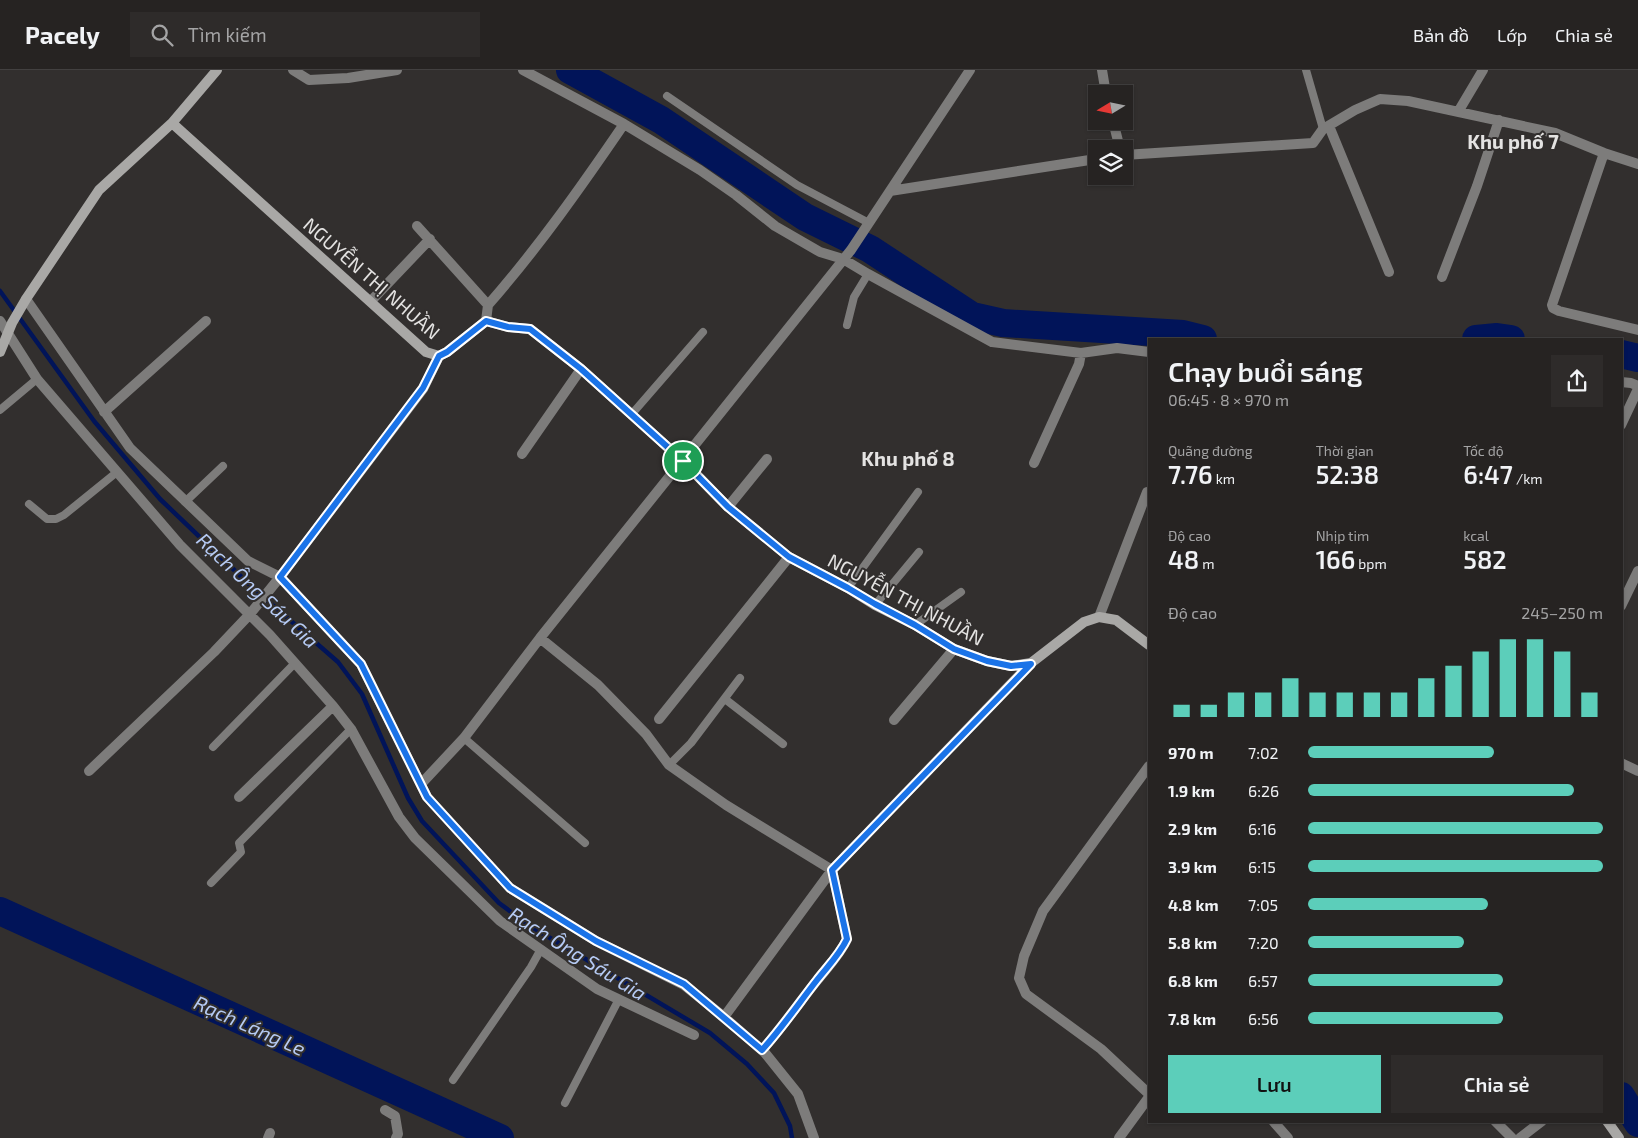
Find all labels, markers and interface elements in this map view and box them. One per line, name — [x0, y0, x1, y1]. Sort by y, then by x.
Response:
search box — [130, 12, 480, 57]
text: Pacely — [25, 20, 100, 49]
icon: search — [148, 21, 176, 49]
text: Tìm kiếm — [188, 23, 267, 46]
text: Bản đồ — [1413, 24, 1469, 46]
text: Lớp — [1497, 24, 1527, 46]
text: Chia sẻ — [1555, 24, 1613, 46]
north arrow — [1088, 85, 1132, 130]
map controls — [1088, 85, 1133, 185]
district label: Khu phố 7 — [1467, 129, 1559, 153]
button: layers — [1088, 140, 1133, 185]
street label: NGUYỄN THỊ NHUẦN — [299, 211, 446, 344]
text: Chạy buổi sáng — [1168, 354, 1363, 388]
button: share — [1551, 355, 1603, 407]
text: 06:45 · 8 × 970 m — [1168, 390, 1289, 409]
pin — [662, 440, 704, 482]
text: Quãng đường — [1168, 442, 1252, 459]
text: Thời gian — [1316, 442, 1374, 459]
text: Tốc độ — [1463, 442, 1504, 459]
district label: Khu phố 8 — [861, 446, 955, 470]
icon: arrive — [669, 447, 697, 475]
text: 7.76 — [1168, 459, 1213, 489]
text: 52:38 — [1316, 459, 1379, 489]
text: 6:47 — [1463, 459, 1513, 489]
text: km — [1213, 470, 1235, 487]
text: /km — [1513, 470, 1543, 487]
water label: Rạch Ông Sáu Gia — [192, 527, 324, 653]
text: Độ cao — [1168, 527, 1211, 544]
text: Nhịp tim — [1316, 527, 1369, 544]
text: kcal — [1463, 527, 1489, 544]
text: 48 — [1168, 544, 1199, 574]
text: 166 — [1316, 544, 1355, 574]
text: 582 — [1463, 544, 1507, 574]
street label: NGUYỄN THỊ NHUẦN — [824, 546, 989, 650]
text: m — [1199, 555, 1215, 572]
text: bpm — [1355, 555, 1387, 572]
text: Độ cao — [1168, 603, 1217, 622]
text: 245–250 m — [1521, 603, 1603, 622]
text: 970 m — [1168, 743, 1214, 762]
text: 7:02 — [1248, 743, 1279, 762]
text: 1.9 km — [1168, 781, 1215, 800]
text: 6:26 — [1248, 781, 1279, 800]
text: 2.9 km — [1168, 819, 1217, 838]
text: 6:16 — [1248, 819, 1276, 838]
text: 3.9 km — [1168, 857, 1217, 876]
text: 6:15 — [1248, 857, 1276, 876]
text: 4.8 km — [1168, 895, 1219, 914]
text: 7:05 — [1248, 895, 1278, 914]
water label: Rạch Ông Sáu Gia — [505, 901, 651, 1005]
text: 5.8 km — [1168, 933, 1217, 952]
text: 7:20 — [1248, 933, 1279, 952]
text: 6.8 km — [1168, 971, 1218, 990]
text: 6:57 — [1248, 971, 1278, 990]
water label: Rạch Láng Le — [191, 990, 310, 1060]
text: 7.8 km — [1168, 1009, 1216, 1028]
text: 6:56 — [1248, 1009, 1279, 1028]
button: Lưu — [1168, 1055, 1381, 1113]
button: Chia sẻ — [1391, 1055, 1603, 1113]

